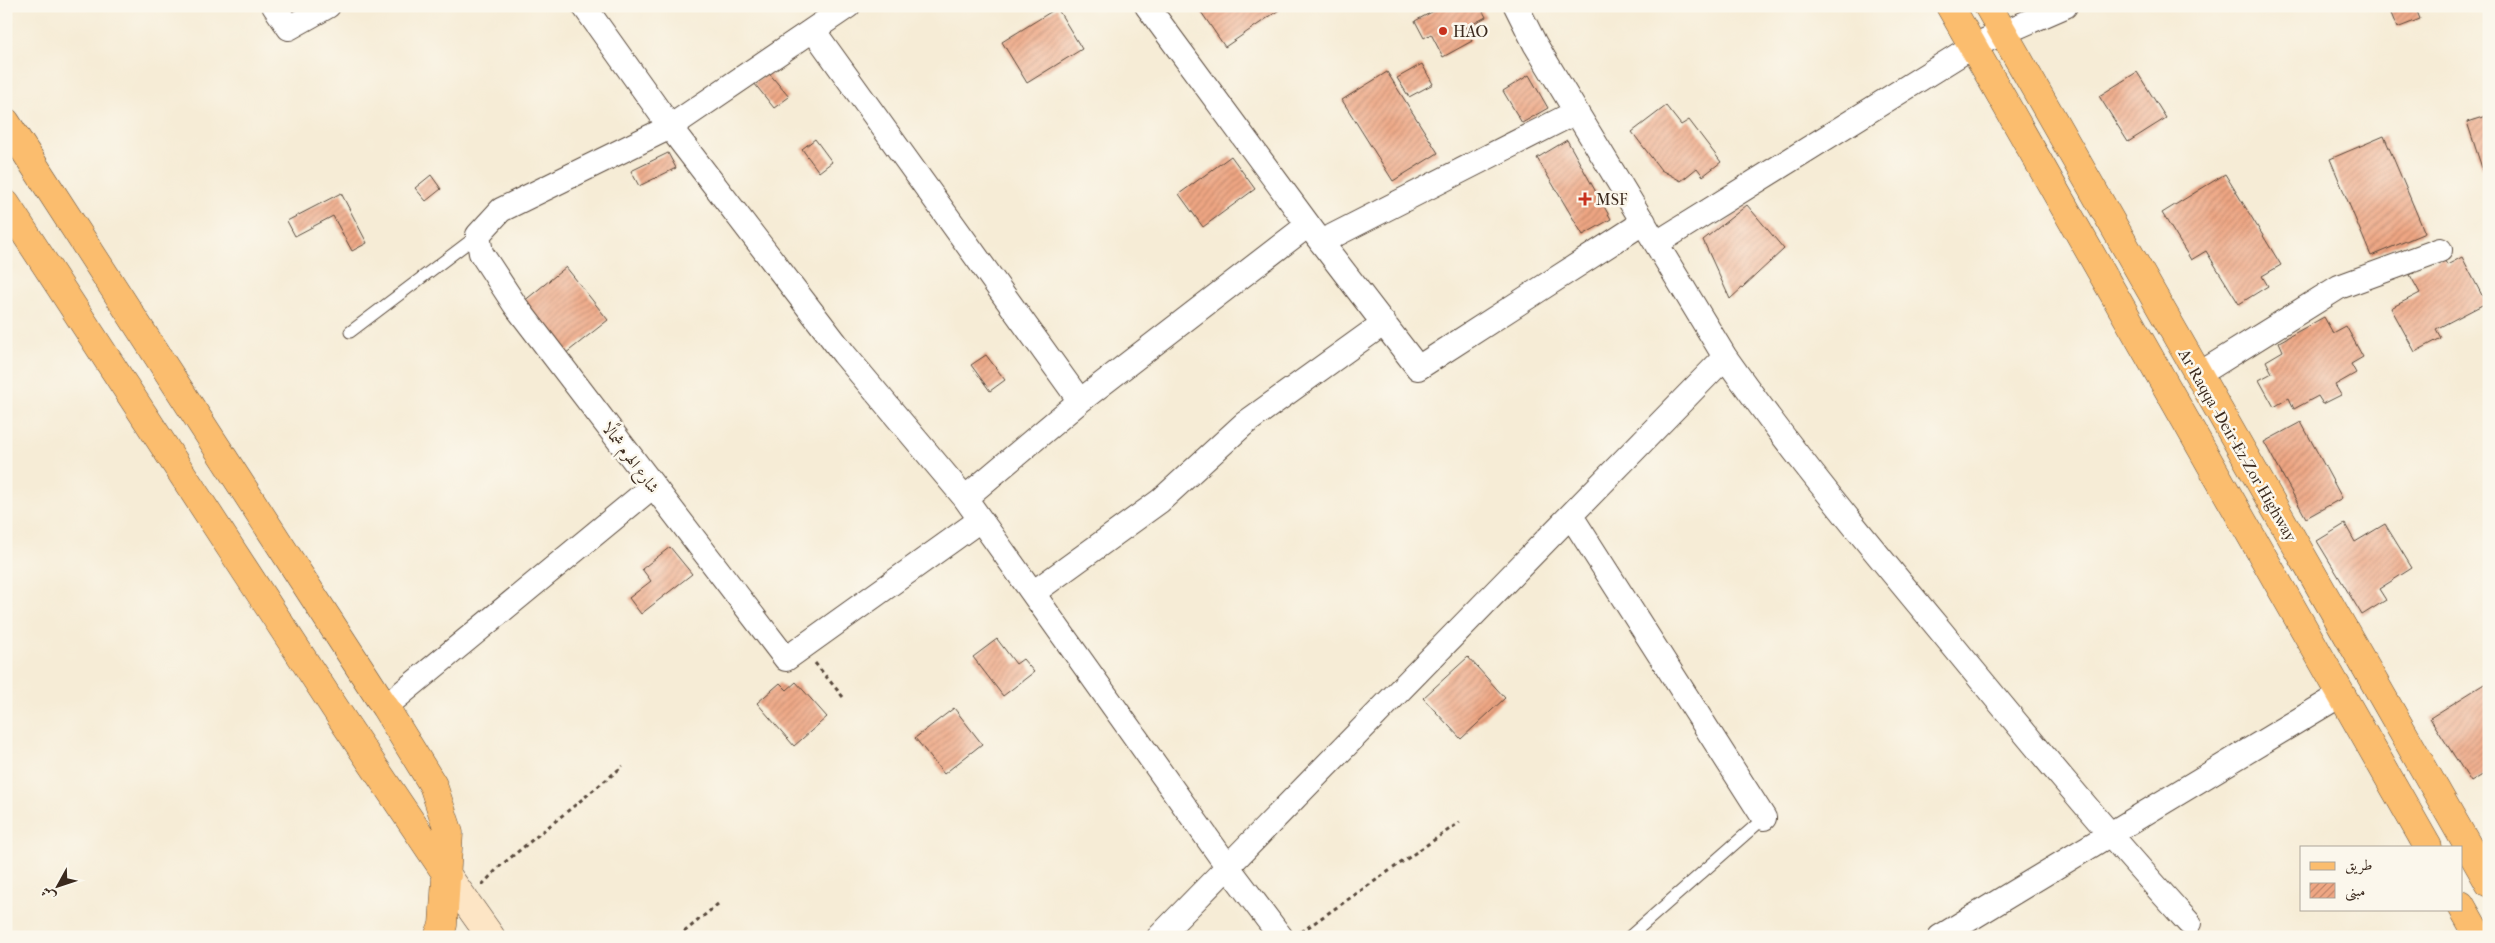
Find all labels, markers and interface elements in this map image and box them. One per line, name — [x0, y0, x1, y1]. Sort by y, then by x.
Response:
place label: HAO — [1453, 22, 1488, 41]
marker: HAO — [1437, 25, 1449, 37]
place label: MSF — [1596, 190, 1628, 209]
marker: MSF — [1578, 192, 1592, 206]
street label: Ar Raqqa -Deir-Ez-Zor Highway — [2174, 345, 2301, 545]
street label: شارع الهرم شمالًا — [594, 416, 666, 499]
legend — [2300, 846, 2462, 910]
text: طريق — [2345, 856, 2372, 875]
north arrow — [32, 860, 82, 910]
text: مبنى — [2345, 882, 2365, 902]
text: ش — [37, 883, 59, 905]

